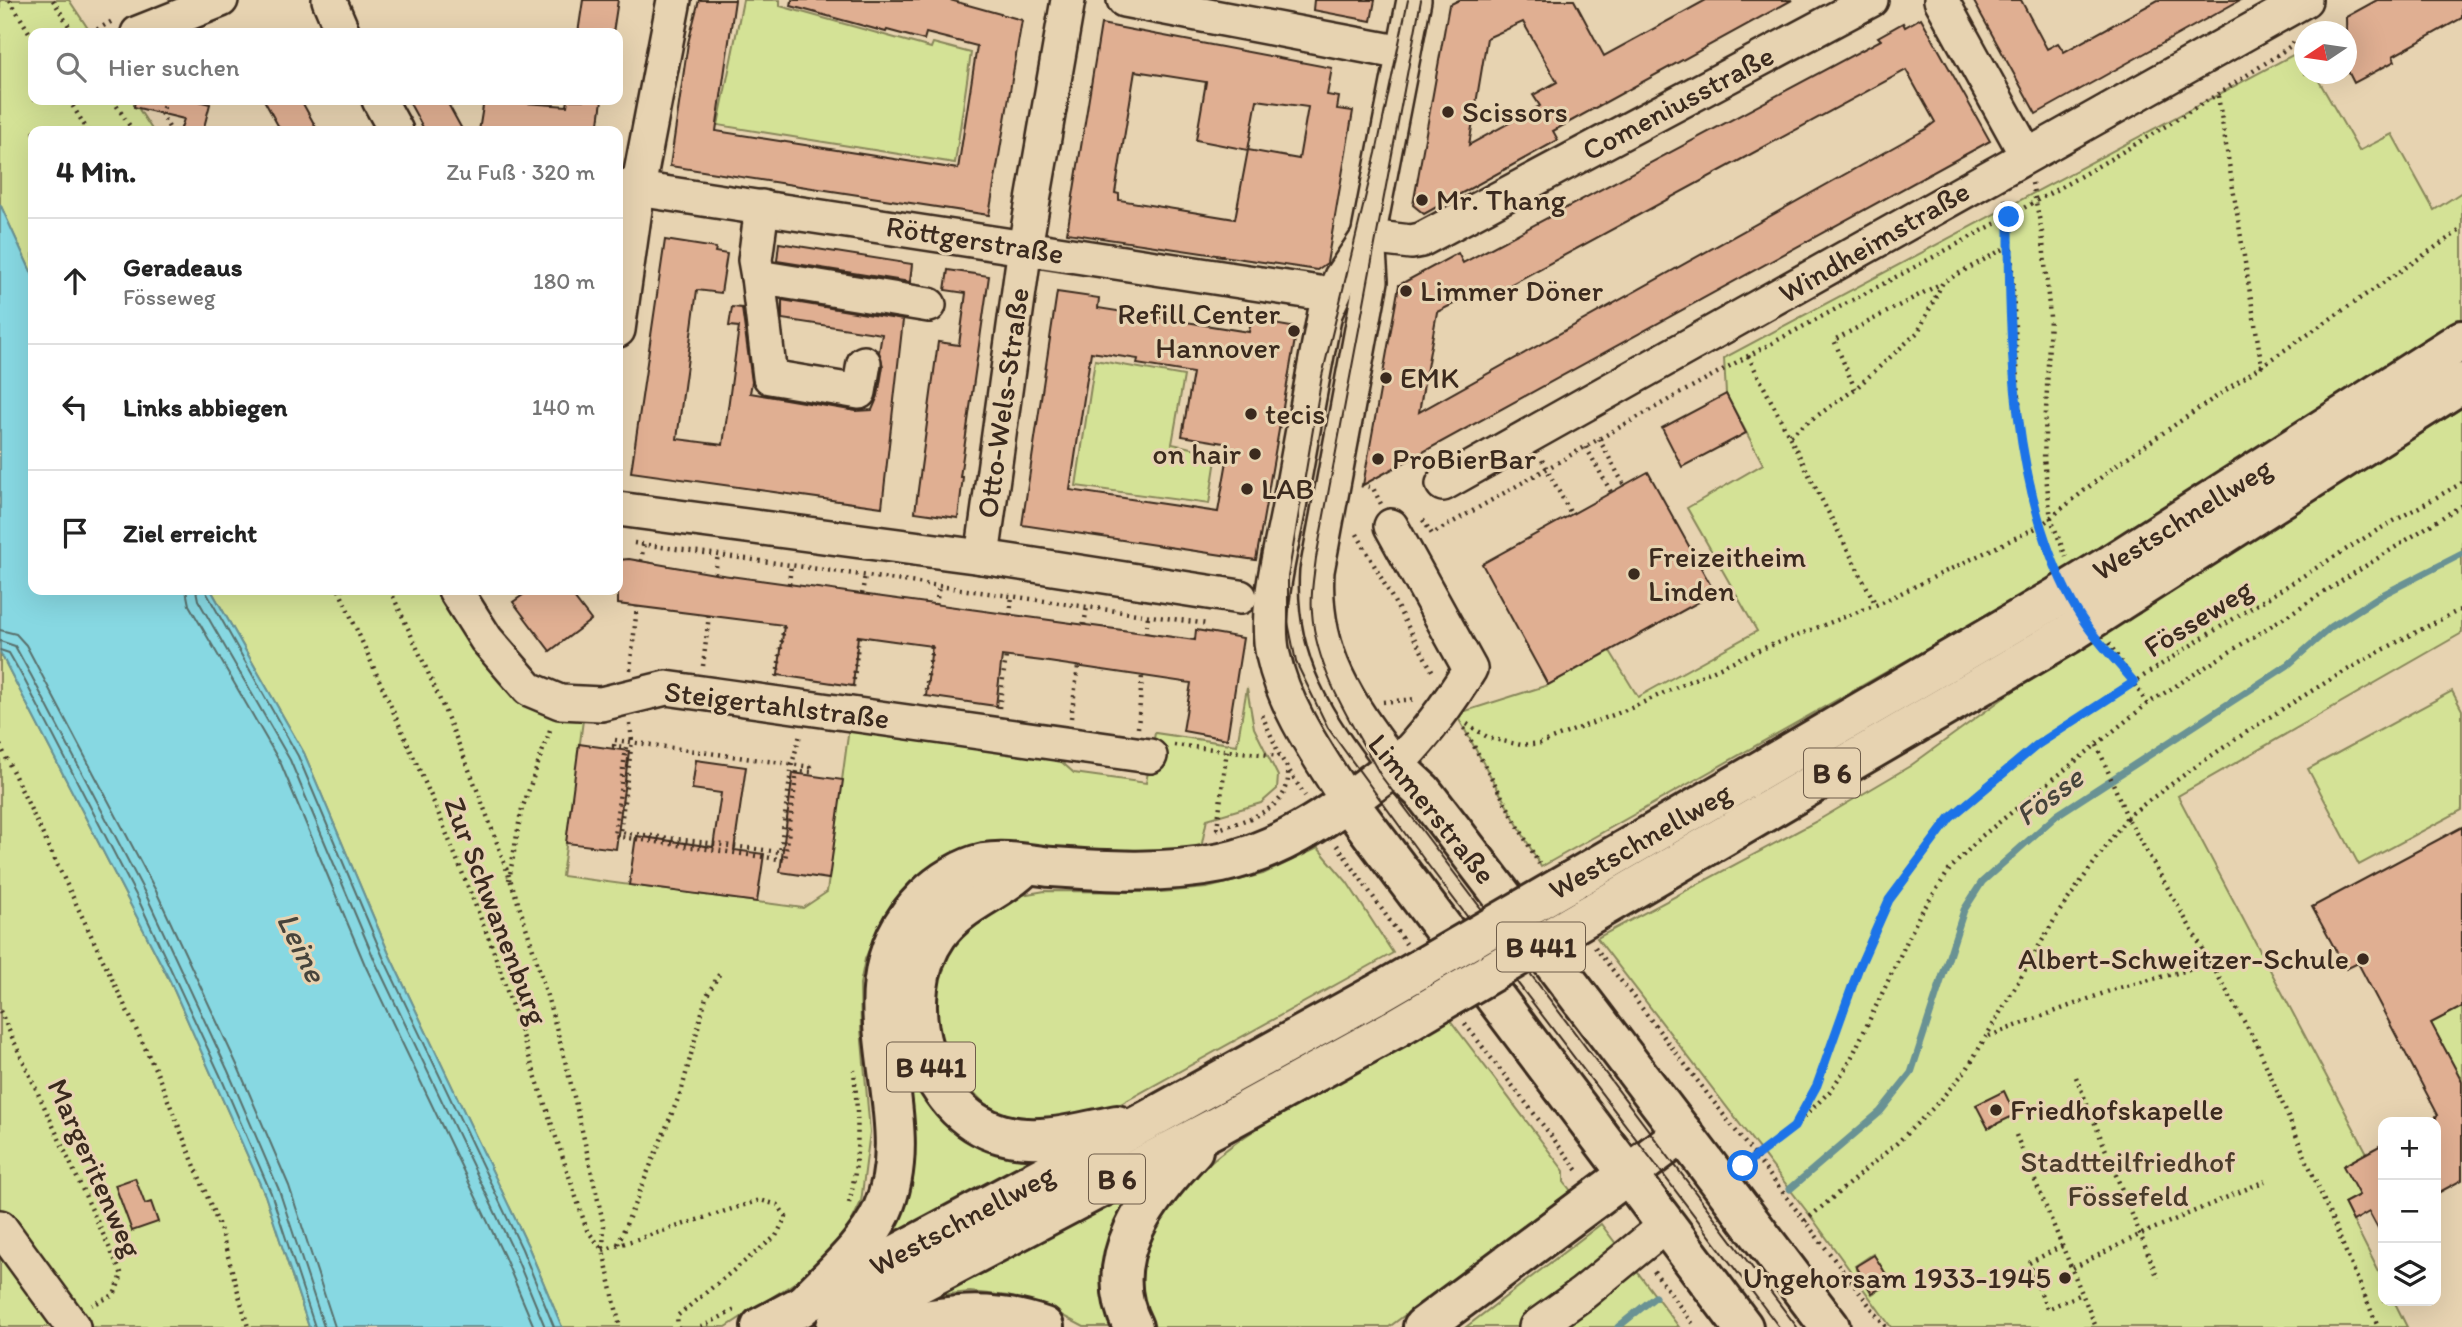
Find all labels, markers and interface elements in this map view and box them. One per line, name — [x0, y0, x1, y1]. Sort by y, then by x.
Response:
north arrow — [2294, 21, 2357, 84]
search box — [28, 28, 623, 105]
street label: Comeniusstraße — [1576, 36, 1780, 169]
icon: search — [52, 48, 90, 86]
text: Hier suchen — [108, 51, 240, 83]
place label: Scissors — [1462, 93, 1568, 130]
marker: Scissors — [1440, 104, 1456, 120]
text: 4 Min. — [56, 153, 136, 190]
text: Zu Fuß · 320 m — [446, 158, 595, 186]
street label: Windheimstraße — [1772, 172, 1976, 311]
place label: Mr. Thang — [1436, 181, 1566, 218]
marker: Mr. Thang — [1414, 192, 1430, 208]
route end — [1993, 201, 2024, 232]
street label: Röttgerstraße — [884, 207, 1067, 272]
text: Geradeaus — [123, 251, 242, 283]
icon: ahead — [56, 262, 94, 300]
text: 180 m — [533, 267, 595, 295]
place label: Limmer Döner — [1420, 272, 1604, 309]
text: Fösseweg — [123, 283, 216, 311]
marker: Limmer Döner — [1398, 283, 1414, 299]
street label: Otto-Wels-Straße — [968, 285, 1037, 521]
place label: Refill Center Hannover — [1117, 295, 1281, 366]
marker: Refill Center Hannover — [1286, 323, 1302, 339]
place label: EMK — [1400, 359, 1459, 396]
marker: EMK — [1378, 370, 1394, 386]
icon: left — [56, 388, 94, 426]
text: Links abbiegen — [123, 391, 288, 423]
text: 140 m — [532, 393, 595, 421]
place label: tecis — [1265, 395, 1325, 432]
marker: tecis — [1243, 406, 1259, 422]
place label: on hair — [1152, 435, 1241, 472]
place label: ProBierBar — [1392, 440, 1536, 477]
marker: on hair — [1247, 446, 1263, 462]
street label: Westschnellweg — [2085, 448, 2279, 589]
marker: ProBierBar — [1370, 451, 1386, 467]
place label: LAB — [1261, 470, 1314, 507]
marker: LAB — [1239, 481, 1255, 497]
icon: arrive — [56, 514, 94, 552]
text: Ziel erreicht — [123, 517, 257, 549]
place label: Freizeitheim Linden — [1648, 538, 1806, 609]
marker: Freizeitheim Linden — [1626, 566, 1642, 582]
street label: Fösseweg — [2137, 570, 2259, 665]
street label: Steigertahlstraße — [662, 672, 892, 737]
street label: Limmerstraße — [1360, 726, 1504, 891]
road number: B 6 — [1804, 748, 1860, 798]
water label: Fösse — [2007, 757, 2092, 834]
street label: Westschnellweg — [1542, 773, 1738, 908]
street label: Zur Schwanenburg — [436, 792, 557, 1030]
water label: Leine — [269, 906, 336, 990]
road number: B 441 — [1497, 922, 1585, 972]
place label: Albert-Schweitzer-Schule — [2018, 940, 2349, 977]
marker: Albert-Schweitzer-Schule — [2355, 951, 2371, 967]
road number: B 441 — [887, 1042, 975, 1092]
street label: Margeritenweg — [40, 1073, 152, 1263]
place label: Friedhofskapelle — [2010, 1091, 2224, 1128]
marker: Friedhofskapelle — [1988, 1102, 2004, 1118]
map controls — [2378, 1117, 2441, 1306]
button: + — [2378, 1117, 2441, 1180]
park label: Stadtteilfriedhof Fössefeld — [2020, 1143, 2236, 1214]
route start — [1727, 1150, 1758, 1181]
road number: B 6 — [1089, 1154, 1145, 1204]
street label: Westschnellweg — [863, 1155, 1061, 1284]
button: − — [2378, 1180, 2441, 1243]
button: layers — [2378, 1243, 2441, 1306]
place label: Ungehorsam 1933-1945 — [1743, 1259, 2051, 1296]
marker: Ungehorsam 1933-1945 — [2057, 1270, 2073, 1286]

